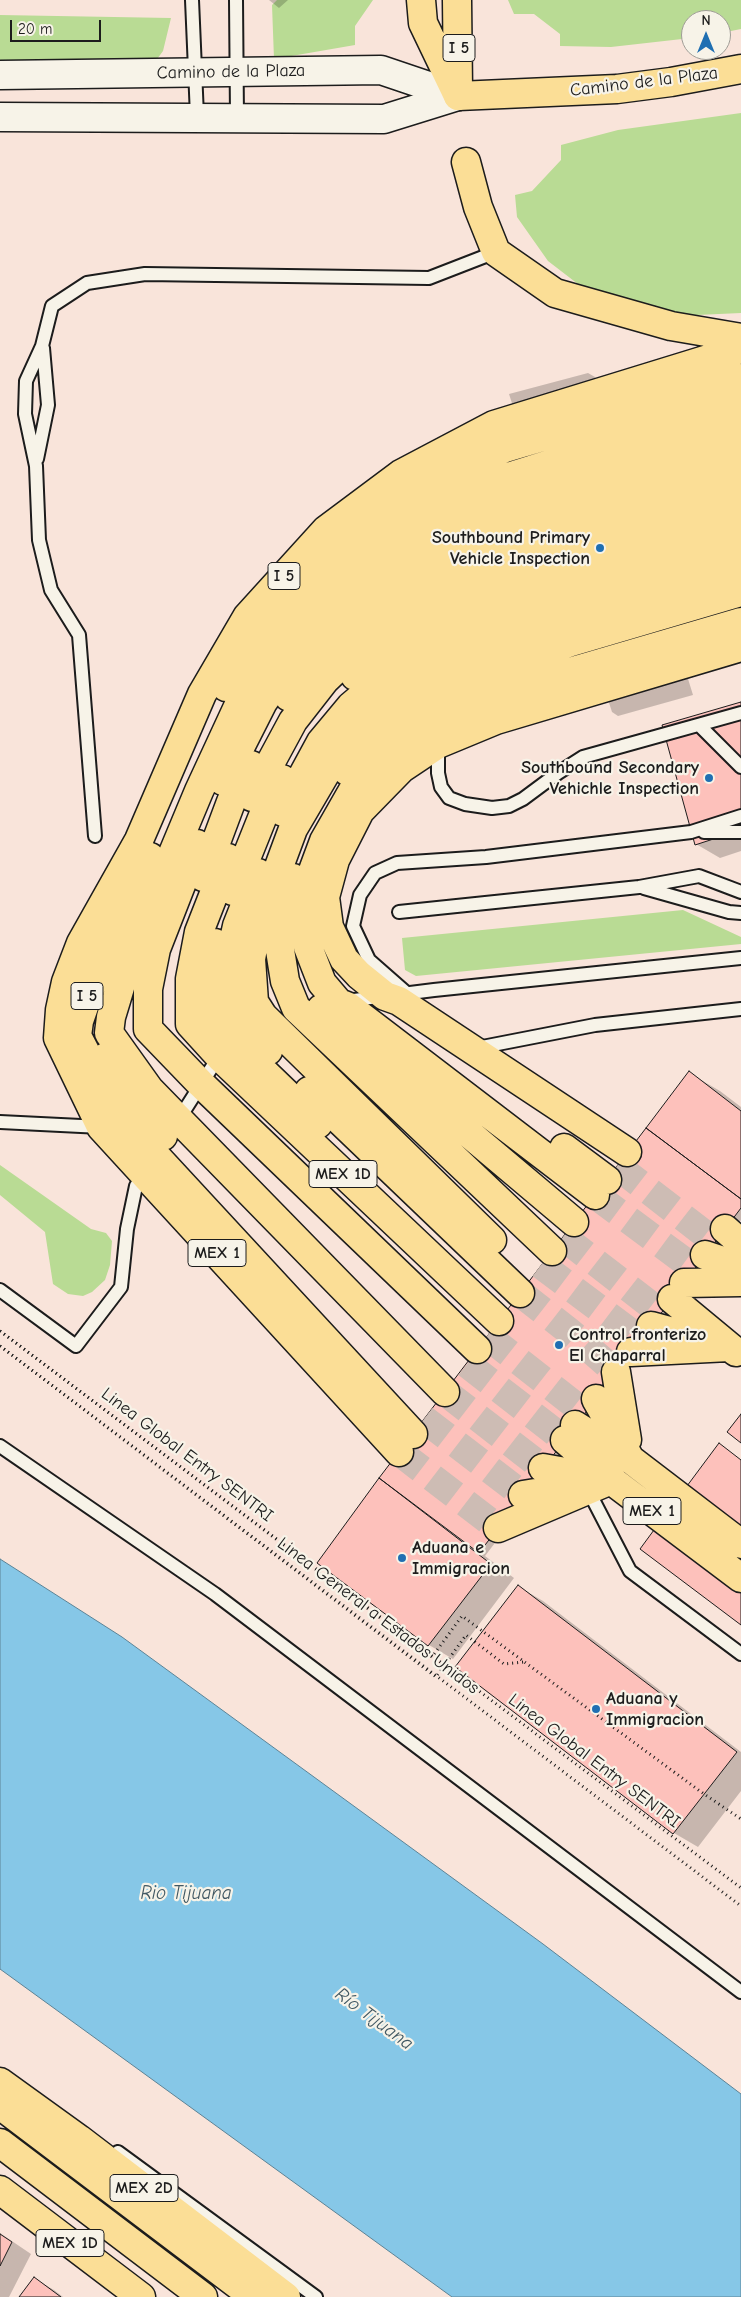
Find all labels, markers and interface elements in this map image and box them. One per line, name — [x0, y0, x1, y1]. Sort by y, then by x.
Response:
scale bar — [12, 10, 104, 42]
north arrow — [681, 10, 731, 60]
text: N — [701, 12, 711, 29]
text: 20 m — [18, 20, 52, 38]
road number: I 5 — [443, 34, 475, 62]
street label: Camino de la Plaza — [157, 60, 305, 84]
street label: Camino de la Plaza — [569, 62, 719, 102]
place label: Southbound Primary Vehicle Inspection — [432, 527, 590, 570]
marker: Southbound Primary Vehicle Inspection — [594, 542, 606, 554]
road number: I 5 — [268, 562, 300, 590]
place label: Southbound Secondary Vehichle Inspection — [521, 757, 699, 800]
marker: Southbound Secondary Vehichle Inspection — [703, 772, 715, 784]
road number: I 5 — [71, 982, 103, 1009]
road number: MEX 1D — [309, 1160, 377, 1188]
road number: MEX 1 — [188, 1240, 246, 1266]
place label: Control fronterizo El Chaparral — [569, 1324, 706, 1366]
marker: Control fronterizo El Chaparral — [553, 1339, 565, 1351]
street label: Linea Global Entry SENTRI — [97, 1383, 277, 1527]
road number: MEX 1 — [623, 1498, 681, 1524]
street label: Linea General a Estados Unidos — [273, 1533, 483, 1699]
place label: Aduana e Immigracion — [412, 1537, 510, 1580]
marker: Aduana e Immigracion — [396, 1552, 408, 1564]
place label: Aduana y Immigracion — [606, 1688, 704, 1730]
street label: Linea Global Entry SENTRI — [504, 1689, 684, 1833]
marker: Aduana y Immigracion — [590, 1703, 602, 1715]
water label: Rio Tijuana — [140, 1883, 232, 1905]
water label: Río Tijuana — [330, 1983, 418, 2055]
road number: MEX 2D — [110, 2174, 178, 2202]
road number: MEX 1D — [36, 2230, 104, 2256]

